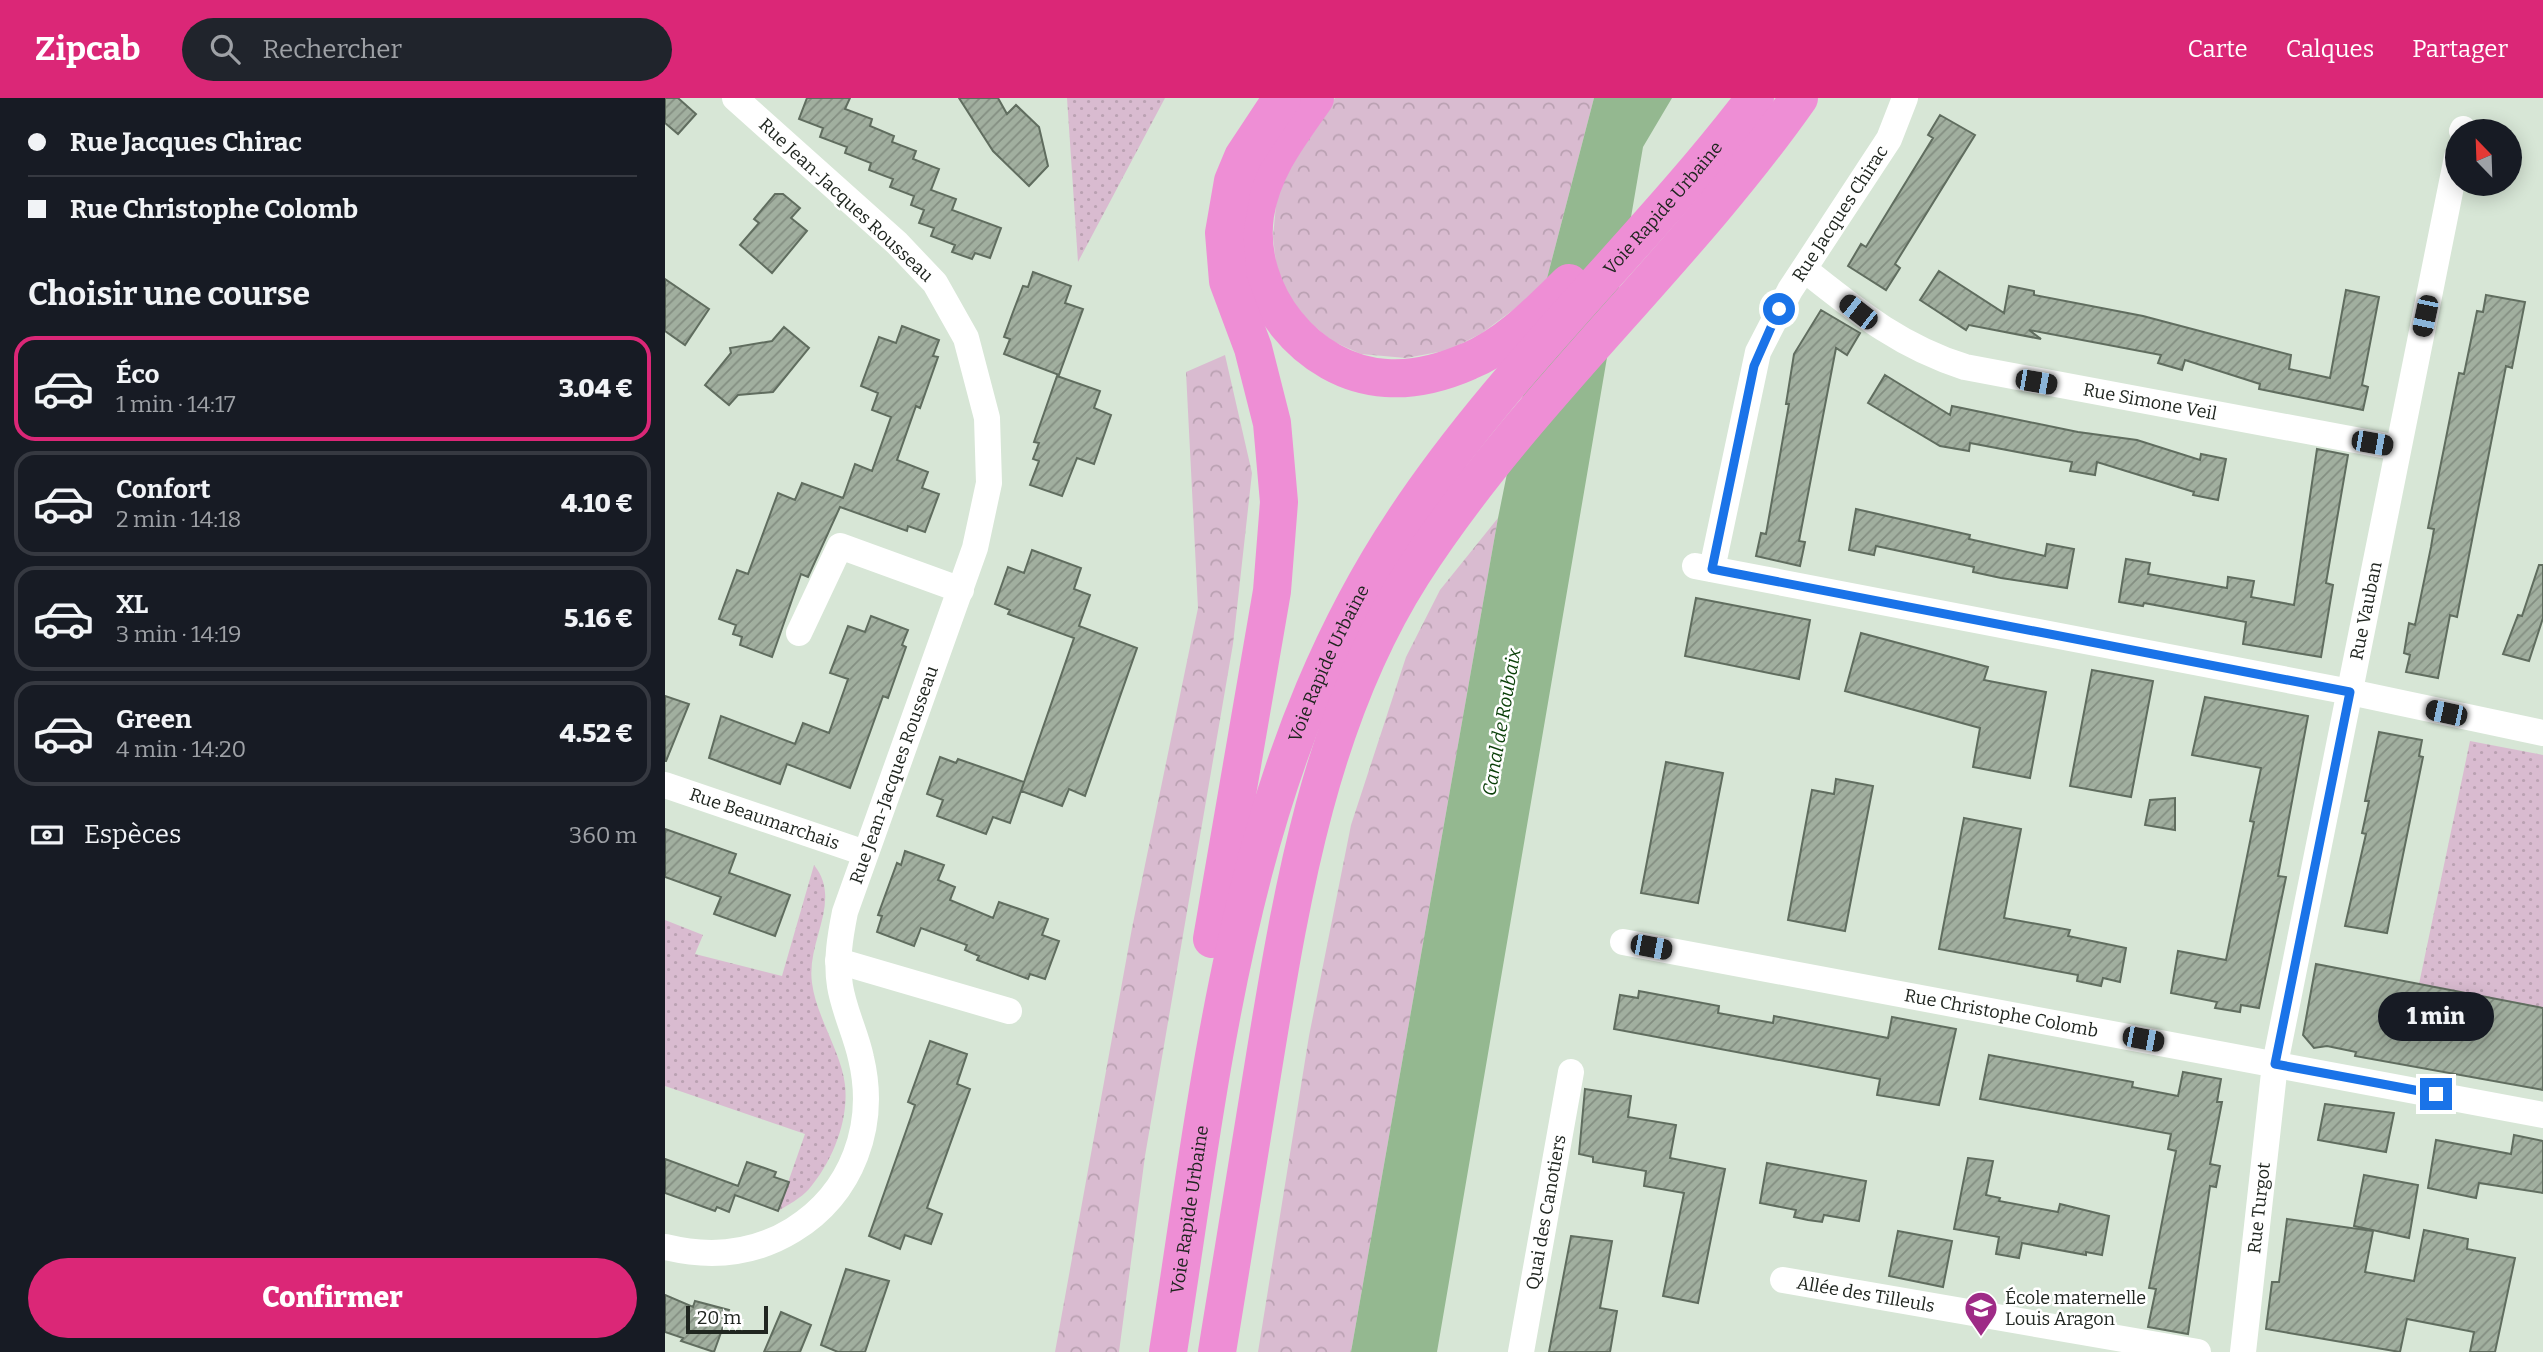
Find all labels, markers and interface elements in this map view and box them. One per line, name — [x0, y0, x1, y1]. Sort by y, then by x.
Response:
search box — [182, 18, 672, 81]
text: Zipcab — [35, 29, 140, 69]
icon: search — [206, 30, 244, 68]
text: Rechercher — [262, 34, 402, 65]
text: Carte — [2188, 35, 2248, 63]
text: Calques — [2286, 35, 2374, 63]
text: Partager — [2412, 35, 2508, 63]
street label: Rue Jean-Jacques Rousseau — [754, 113, 938, 287]
north arrow — [2445, 119, 2522, 196]
map controls — [2445, 119, 2522, 196]
text: Rue Jacques Chirac — [70, 127, 302, 158]
street label: Voie Rapide Urbaine — [1599, 137, 1727, 279]
street label: Rue Jacques Chirac — [1788, 141, 1893, 286]
text: Rue Christophe Colomb — [70, 194, 358, 225]
text: Choisir une course — [28, 275, 310, 313]
car — [1835, 291, 1882, 333]
route start — [1763, 293, 1795, 325]
car — [2411, 293, 2440, 339]
icon: car — [32, 357, 95, 420]
text: Éco — [116, 359, 159, 390]
car — [2014, 368, 2059, 396]
text: 3.04 € — [559, 373, 633, 404]
street label: Rue Simone Veil — [2081, 378, 2219, 425]
text: 1 min · 14:17 — [116, 390, 236, 418]
car — [2350, 429, 2395, 457]
icon: car — [32, 472, 95, 535]
text: Confort — [116, 474, 211, 505]
text: 4.10 € — [561, 488, 633, 519]
text: 2 min · 14:18 — [116, 505, 241, 533]
street label: Rue Vauban — [2345, 559, 2387, 662]
street label: Voie Rapide Urbaine — [1284, 581, 1374, 745]
icon: car — [32, 587, 95, 650]
text: XL — [116, 589, 148, 620]
text: 5.16 € — [564, 603, 633, 634]
text: 3 min · 14:19 — [116, 620, 242, 648]
water label: Canal de Roubaix — [1477, 646, 1526, 798]
street label: Rue Jean-Jacques Rousseau — [845, 663, 943, 887]
car — [2424, 698, 2469, 728]
icon: car — [32, 702, 95, 765]
text: Green — [116, 704, 192, 735]
text: 4.52 € — [560, 718, 633, 749]
text: 4 min · 14:20 — [116, 735, 246, 763]
street label: Rue Beaumarchais — [687, 783, 842, 854]
icon: cash — [28, 816, 66, 854]
text: Espèces — [84, 819, 181, 850]
text: 360 m — [569, 821, 637, 849]
car — [1629, 933, 1674, 961]
street label: Rue Christophe Colomb — [1903, 984, 2100, 1042]
callout: 1 min — [2378, 992, 2494, 1042]
text: 1 min — [2407, 1002, 2465, 1030]
car — [2121, 1025, 2166, 1053]
route end — [2420, 1078, 2452, 1110]
street label: Voie Rapide Urbaine — [1166, 1124, 1213, 1296]
street label: Quai des Canotiers — [1521, 1133, 1571, 1291]
street label: Rue Turgot — [2243, 1161, 2275, 1255]
button: Confirmer — [28, 1258, 637, 1338]
street label: Allée des Tilleuls — [1795, 1272, 1936, 1317]
place label: École maternelle Louis Aragon — [2005, 1286, 2146, 1330]
school or university icon: École maternelle Louis Aragon — [1962, 1289, 2000, 1338]
scale bar — [686, 1303, 768, 1335]
text: 20 m — [697, 1306, 741, 1329]

